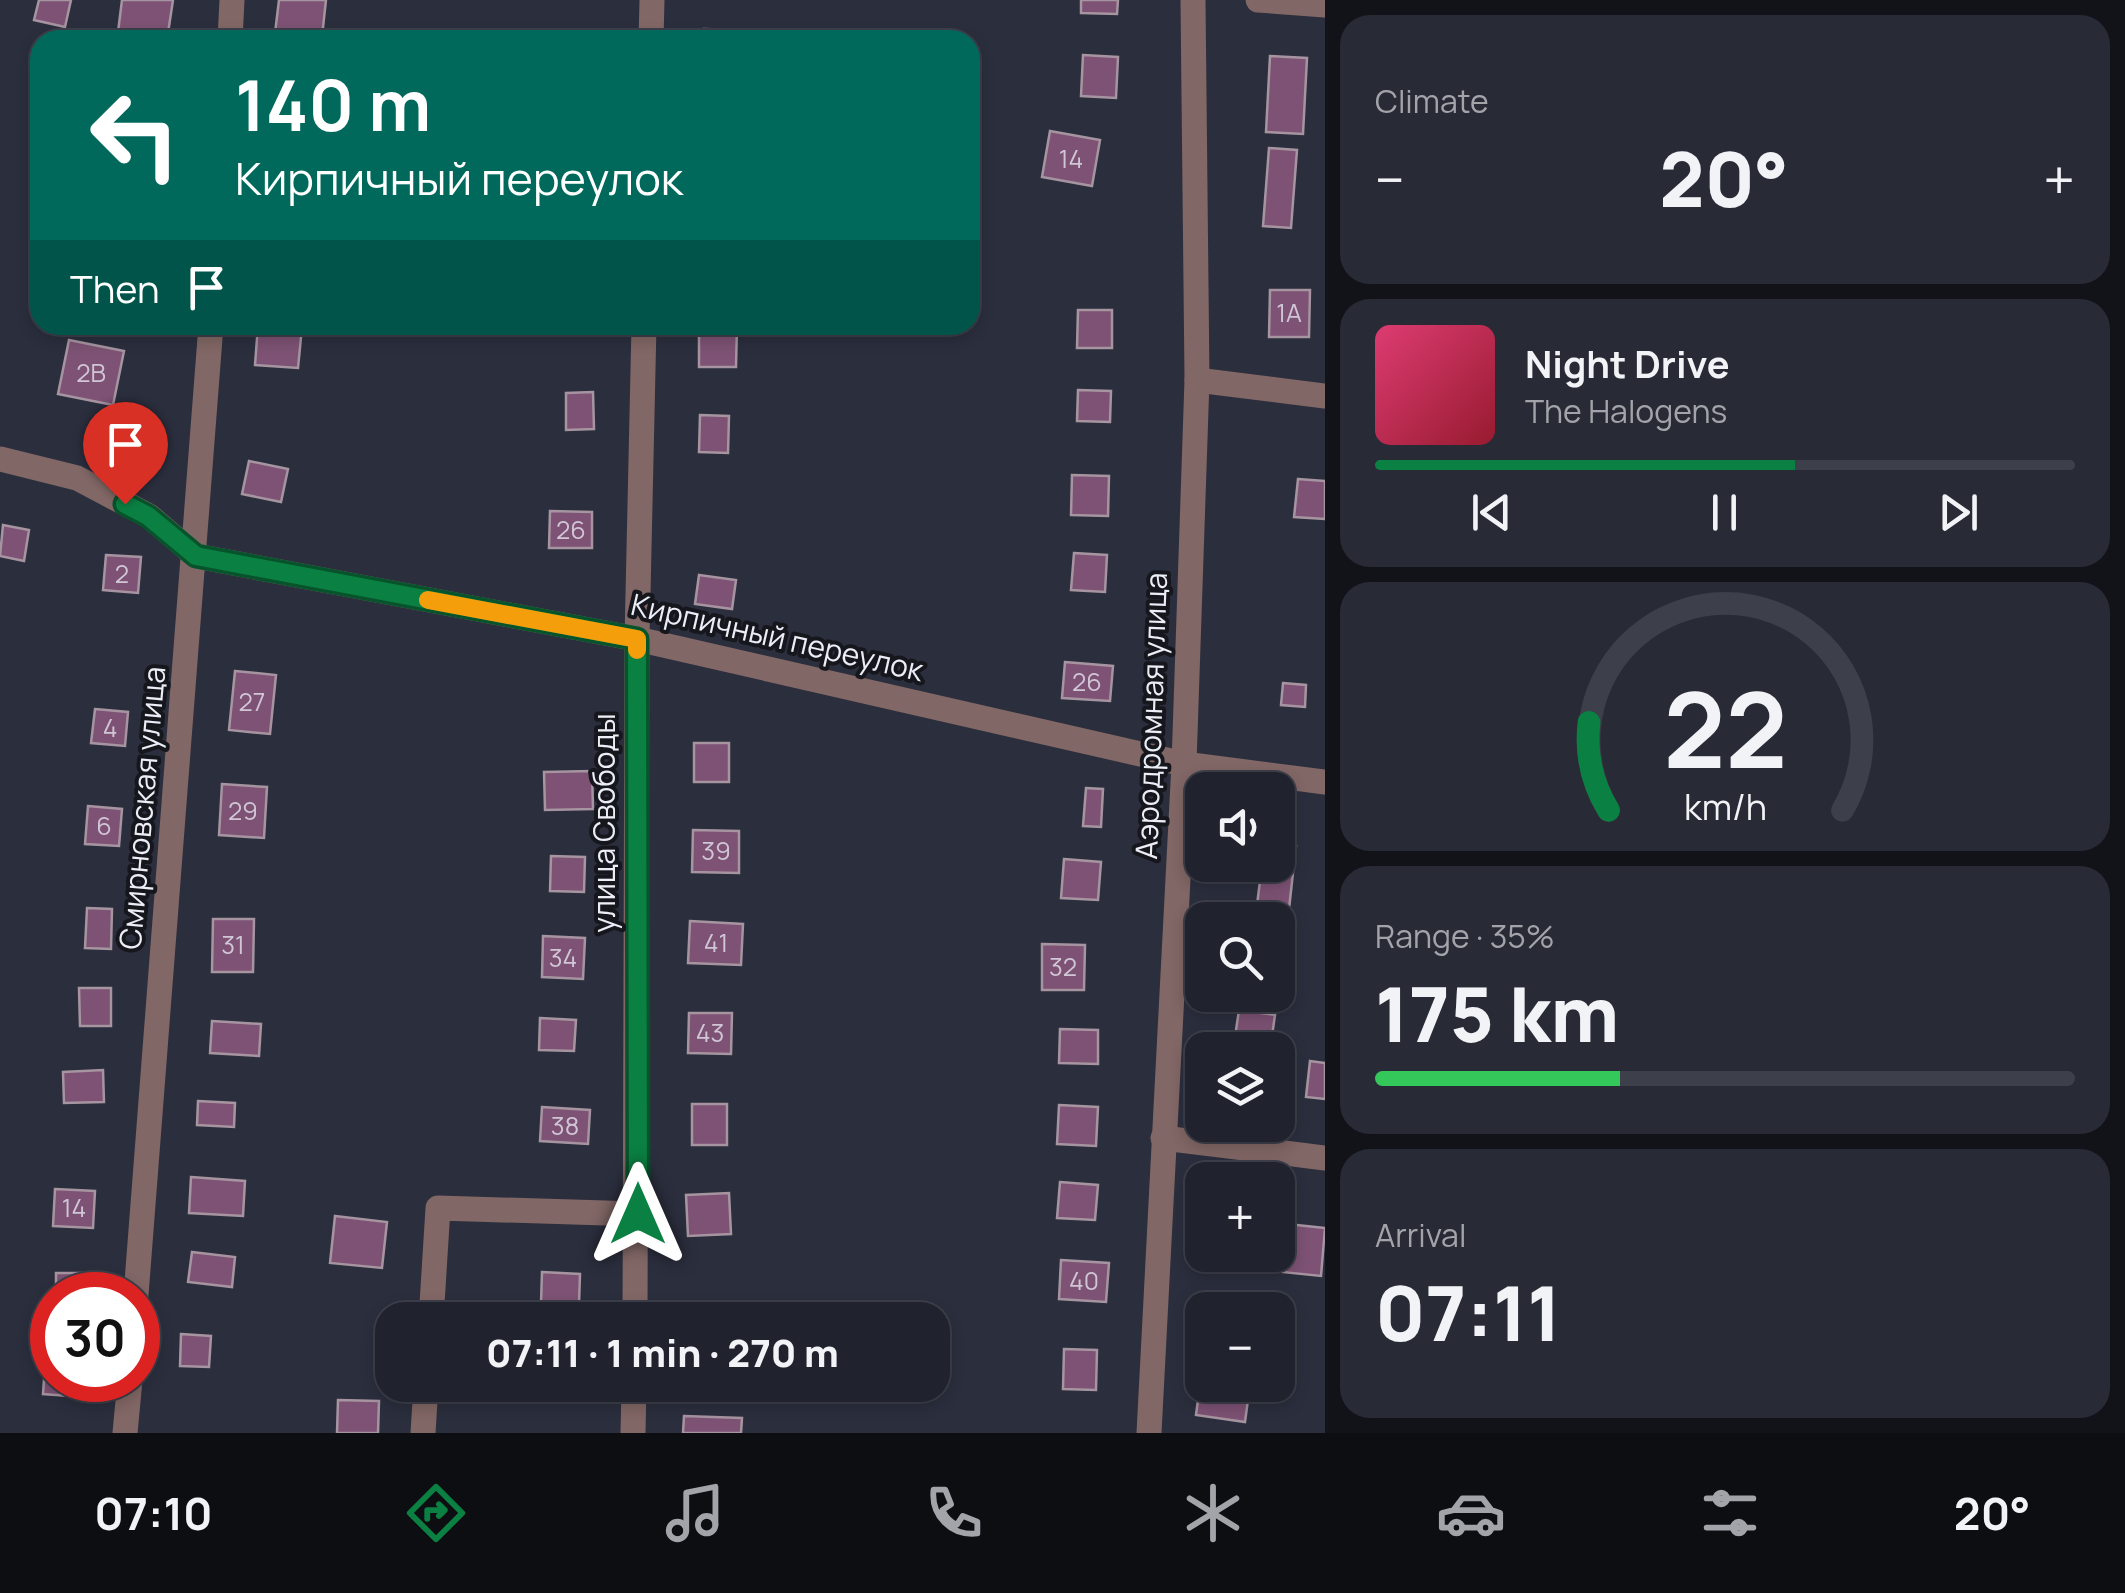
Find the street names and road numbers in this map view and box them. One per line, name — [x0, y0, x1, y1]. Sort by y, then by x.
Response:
street label: Аэродромная улица — [1125, 572, 1176, 860]
street label: Кирпичный переулок — [627, 583, 929, 690]
street label: Смирновская улица — [109, 665, 174, 951]
street label: улица Свободы — [583, 713, 624, 933]

